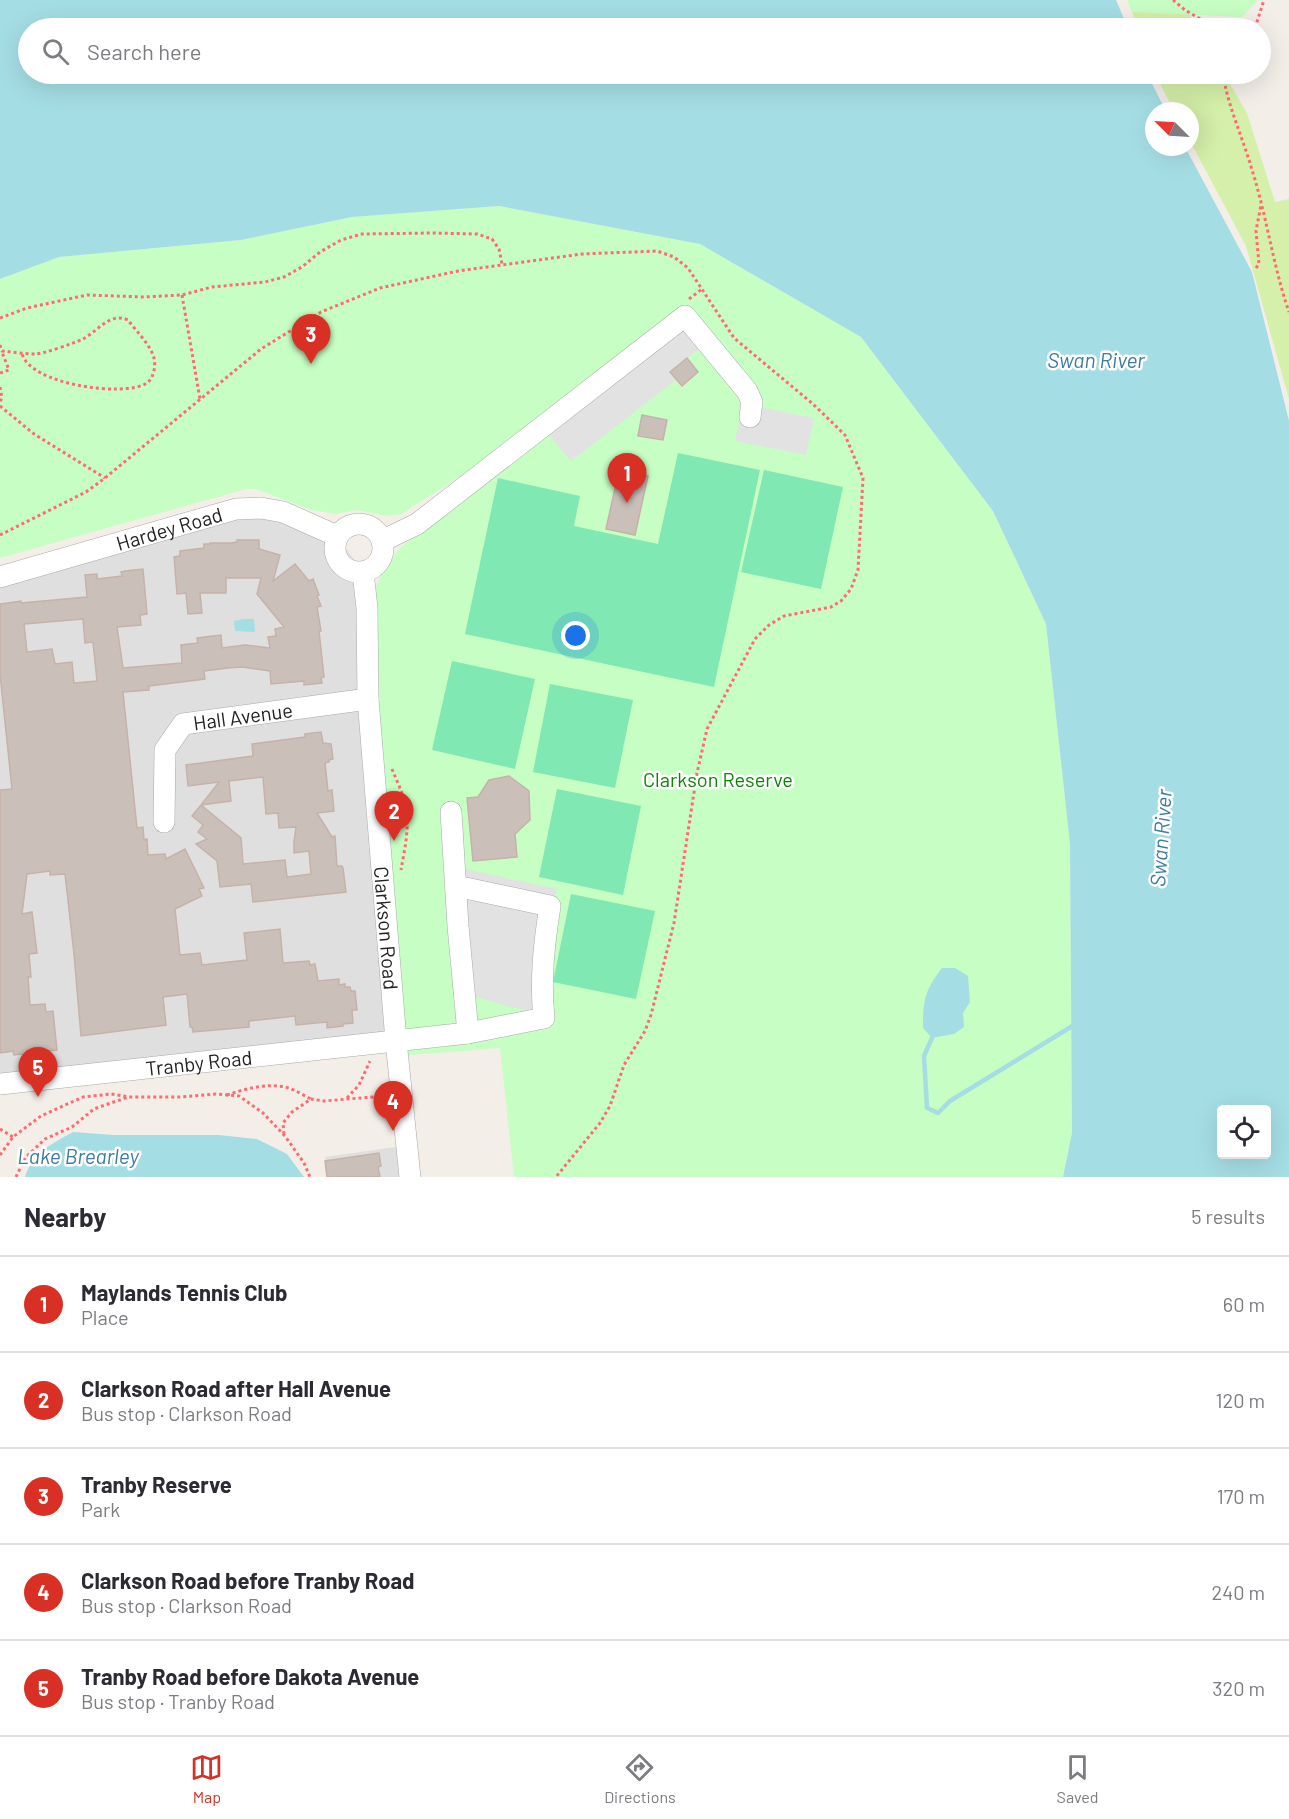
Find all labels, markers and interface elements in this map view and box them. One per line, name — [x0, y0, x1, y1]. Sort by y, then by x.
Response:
search box — [18, 18, 1271, 84]
icon: search — [39, 35, 72, 68]
text: Search here — [87, 38, 201, 64]
north arrow — [1145, 102, 1199, 156]
pin: 3 — [292, 314, 330, 364]
water label: Swan River — [1047, 347, 1145, 372]
pin: 1 — [608, 454, 646, 503]
street label: Hardey Road — [113, 502, 225, 555]
your location — [561, 621, 590, 650]
street label: Hall Avenue — [192, 697, 294, 735]
park label: Clarkson Reserve — [643, 767, 793, 791]
water label: Swan River — [1144, 788, 1176, 888]
pin: 2 — [374, 792, 414, 841]
street label: Clarkson Road — [370, 865, 404, 991]
street label: Tranby Road — [144, 1045, 253, 1080]
pin: 5 — [18, 1048, 57, 1097]
pin: 4 — [374, 1082, 412, 1131]
map controls — [1217, 1105, 1271, 1159]
button: locate — [1217, 1105, 1271, 1159]
water label: Lake Brearley — [17, 1143, 139, 1168]
text: Nearby — [24, 1201, 106, 1232]
text: 5 results — [1191, 1204, 1265, 1228]
text: Maylands Tennis Club — [81, 1279, 287, 1305]
text: 1 — [40, 1292, 47, 1316]
text: 60 m — [1223, 1292, 1265, 1316]
text: Place — [81, 1305, 129, 1329]
text: Clarkson Road after Hall Avenue — [81, 1375, 391, 1401]
text: 2 — [38, 1388, 49, 1412]
text: 120 m — [1215, 1388, 1265, 1412]
text: Bus stop · Clarkson Road — [81, 1401, 292, 1425]
text: Tranby Reserve — [81, 1471, 232, 1497]
text: 3 — [38, 1484, 49, 1508]
text: 170 m — [1217, 1484, 1265, 1508]
text: Park — [81, 1497, 120, 1521]
text: Clarkson Road before Tranby Road — [81, 1567, 415, 1593]
text: 4 — [37, 1580, 50, 1604]
text: 240 m — [1211, 1580, 1265, 1604]
text: Bus stop · Clarkson Road — [81, 1593, 292, 1617]
text: Tranby Road before Dakota Avenue — [81, 1663, 419, 1689]
text: 5 — [38, 1676, 49, 1700]
text: 320 m — [1212, 1676, 1265, 1700]
text: Bus stop · Tranby Road — [81, 1689, 275, 1713]
tab: Map — [190, 1751, 223, 1806]
tab: Directions — [604, 1751, 676, 1806]
tab: Saved — [1057, 1751, 1099, 1806]

